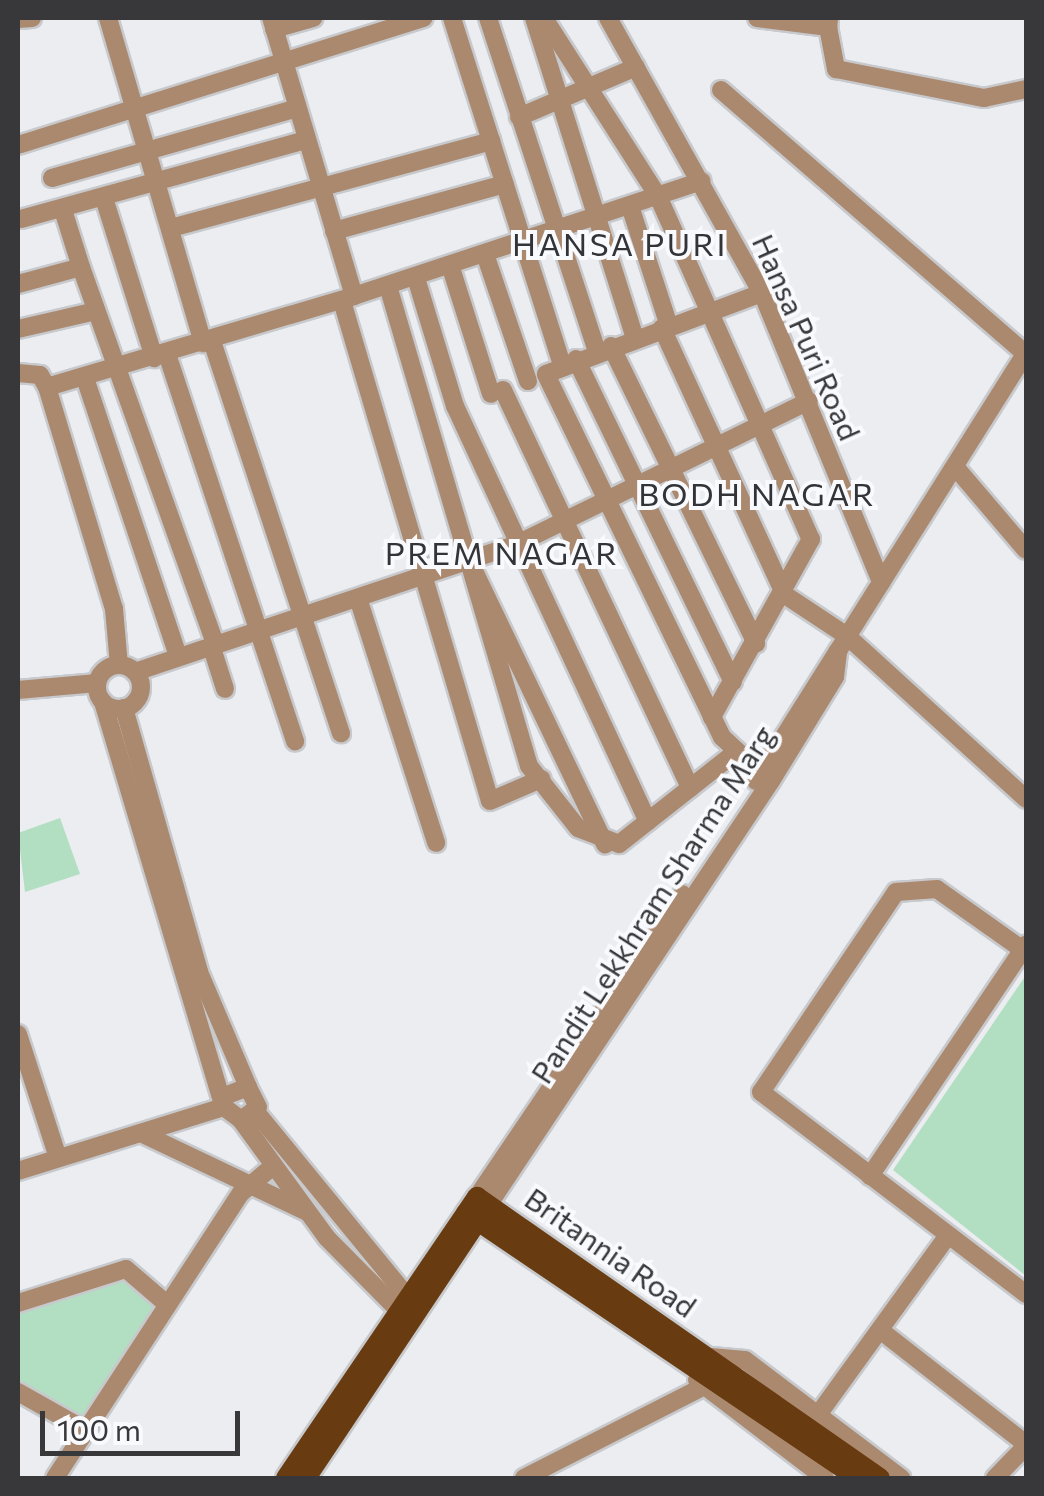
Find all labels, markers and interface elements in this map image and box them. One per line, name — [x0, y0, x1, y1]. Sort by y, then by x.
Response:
district label: HANSA PURI — [512, 224, 728, 262]
street label: Hansa Puri Road — [746, 228, 868, 446]
district label: BODH NAGAR — [638, 474, 876, 512]
district label: PREM NAGAR — [385, 533, 619, 571]
street label: Pandit Lekkhram Sharma Marg — [523, 718, 781, 1090]
street label: Britannia Road — [519, 1180, 703, 1324]
scale bar — [45, 1391, 245, 1453]
text: 100 m — [57, 1410, 141, 1447]

